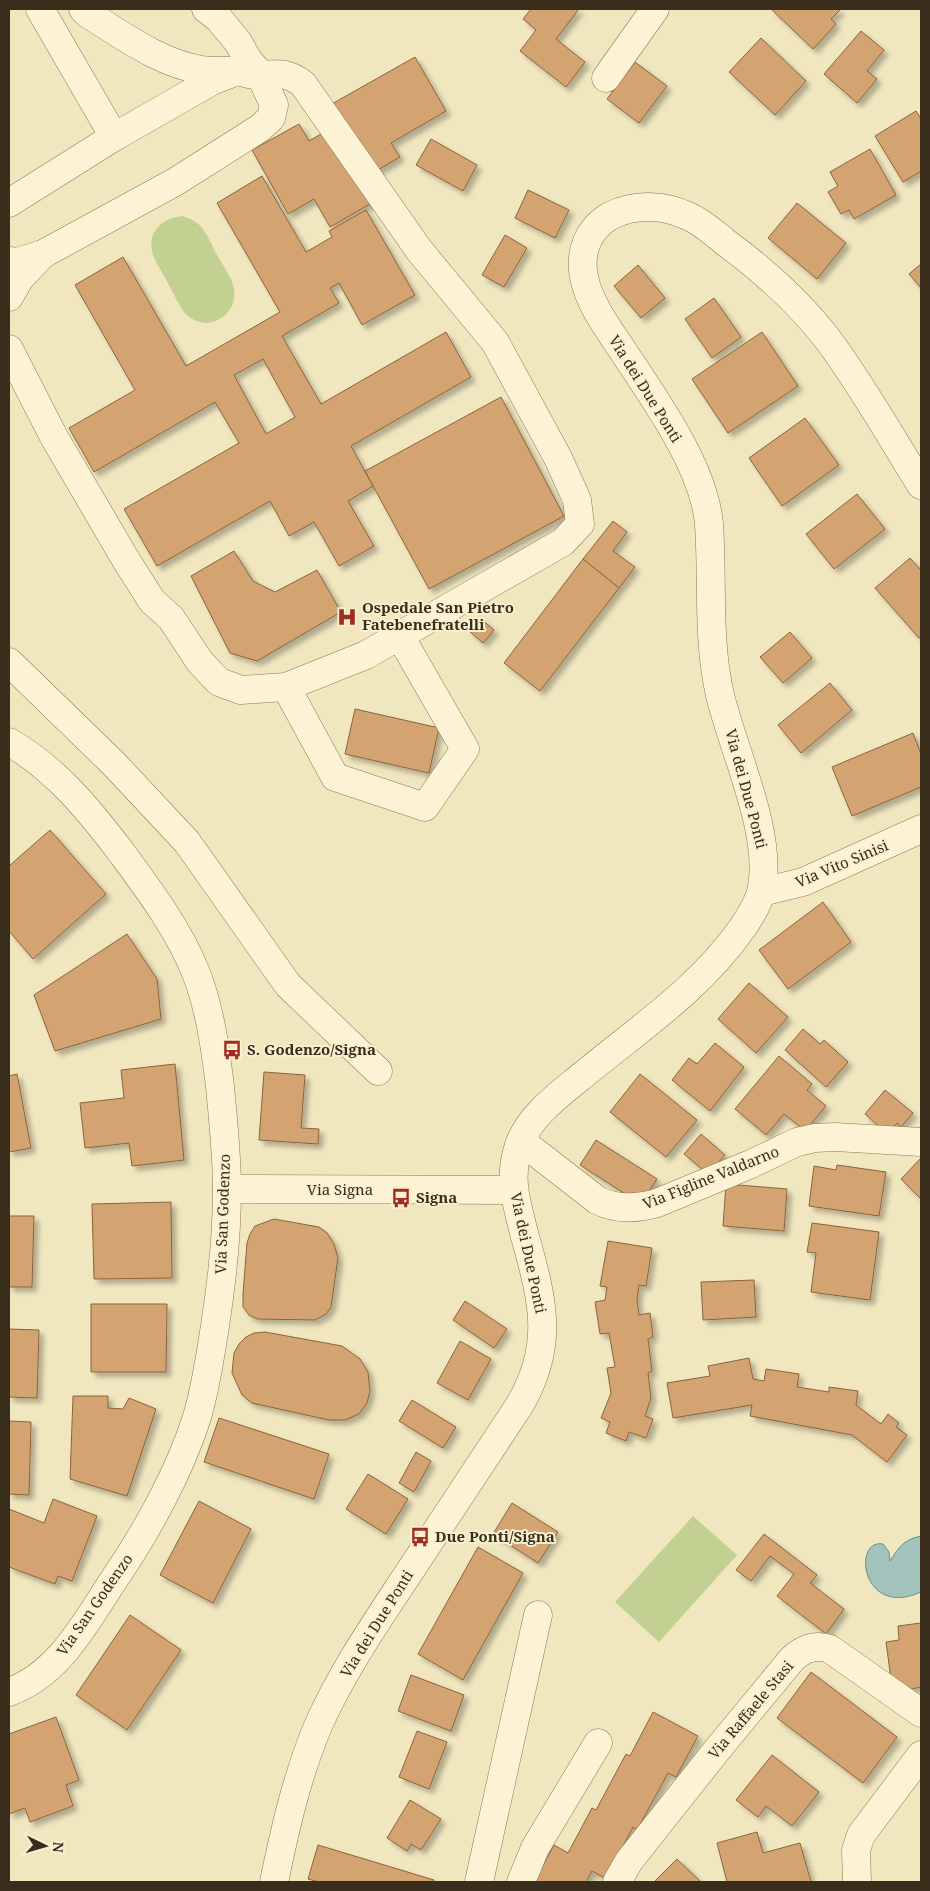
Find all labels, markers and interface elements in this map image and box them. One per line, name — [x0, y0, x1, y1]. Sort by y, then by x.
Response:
street label: Via dei Due Ponti — [605, 331, 687, 446]
place label: Ospedale San Pietro Fatebenefratelli — [362, 597, 514, 634]
hospital icon: Ospedale San Pietro Fatebenefratelli — [336, 606, 358, 628]
street label: Via dei Due Ponti — [721, 727, 773, 851]
street label: Via Vito Sinisi — [792, 834, 891, 892]
bus stop icon: S. Godenzo/Signa — [221, 1039, 243, 1061]
place label: S. Godenzo/Signa — [247, 1039, 376, 1059]
street label: Via Figline Valdarno — [639, 1141, 782, 1214]
street label: Via San Godenzo — [210, 1154, 234, 1274]
street label: Via Signa — [307, 1179, 373, 1199]
bus stop icon: Signa — [390, 1187, 412, 1209]
place label: Signa — [416, 1187, 457, 1207]
street label: Via dei Due Ponti — [506, 1191, 552, 1315]
bus stop icon: Due Ponti/Signa — [409, 1526, 431, 1548]
place label: Due Ponti/Signa — [435, 1526, 555, 1546]
street label: Via San Godenzo — [52, 1550, 137, 1659]
street label: Via dei Due Ponti — [335, 1566, 417, 1681]
street label: Via Raffaele Stasi — [703, 1656, 797, 1763]
north arrow — [20, 1821, 70, 1871]
text: N — [49, 1841, 68, 1854]

